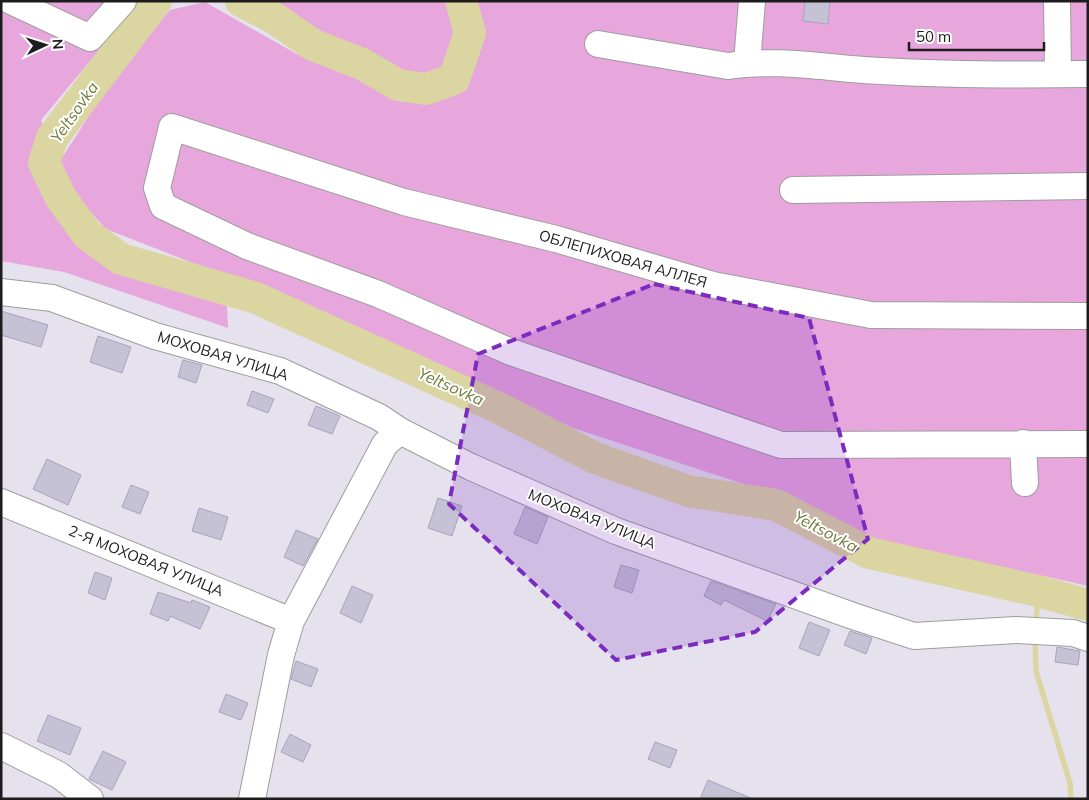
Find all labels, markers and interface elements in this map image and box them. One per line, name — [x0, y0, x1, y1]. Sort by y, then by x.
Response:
north arrow — [20, 20, 70, 70]
scale bar — [909, 20, 1044, 52]
text: 50 m — [916, 27, 951, 46]
text: N — [49, 38, 67, 50]
water label: Yeltsovka — [46, 77, 102, 146]
street label: ОБЛЕПИХОВАЯ АЛЛЕЯ — [537, 225, 709, 292]
street label: МОХОВАЯ УЛИЦА — [155, 327, 291, 384]
water label: Yeltsovka — [415, 363, 487, 409]
street label: МОХОВАЯ УЛИЦА — [526, 484, 659, 553]
water label: Yeltsovka — [790, 506, 862, 556]
street label: 2-Я МОХОВАЯ УЛИЦА — [66, 521, 227, 600]

